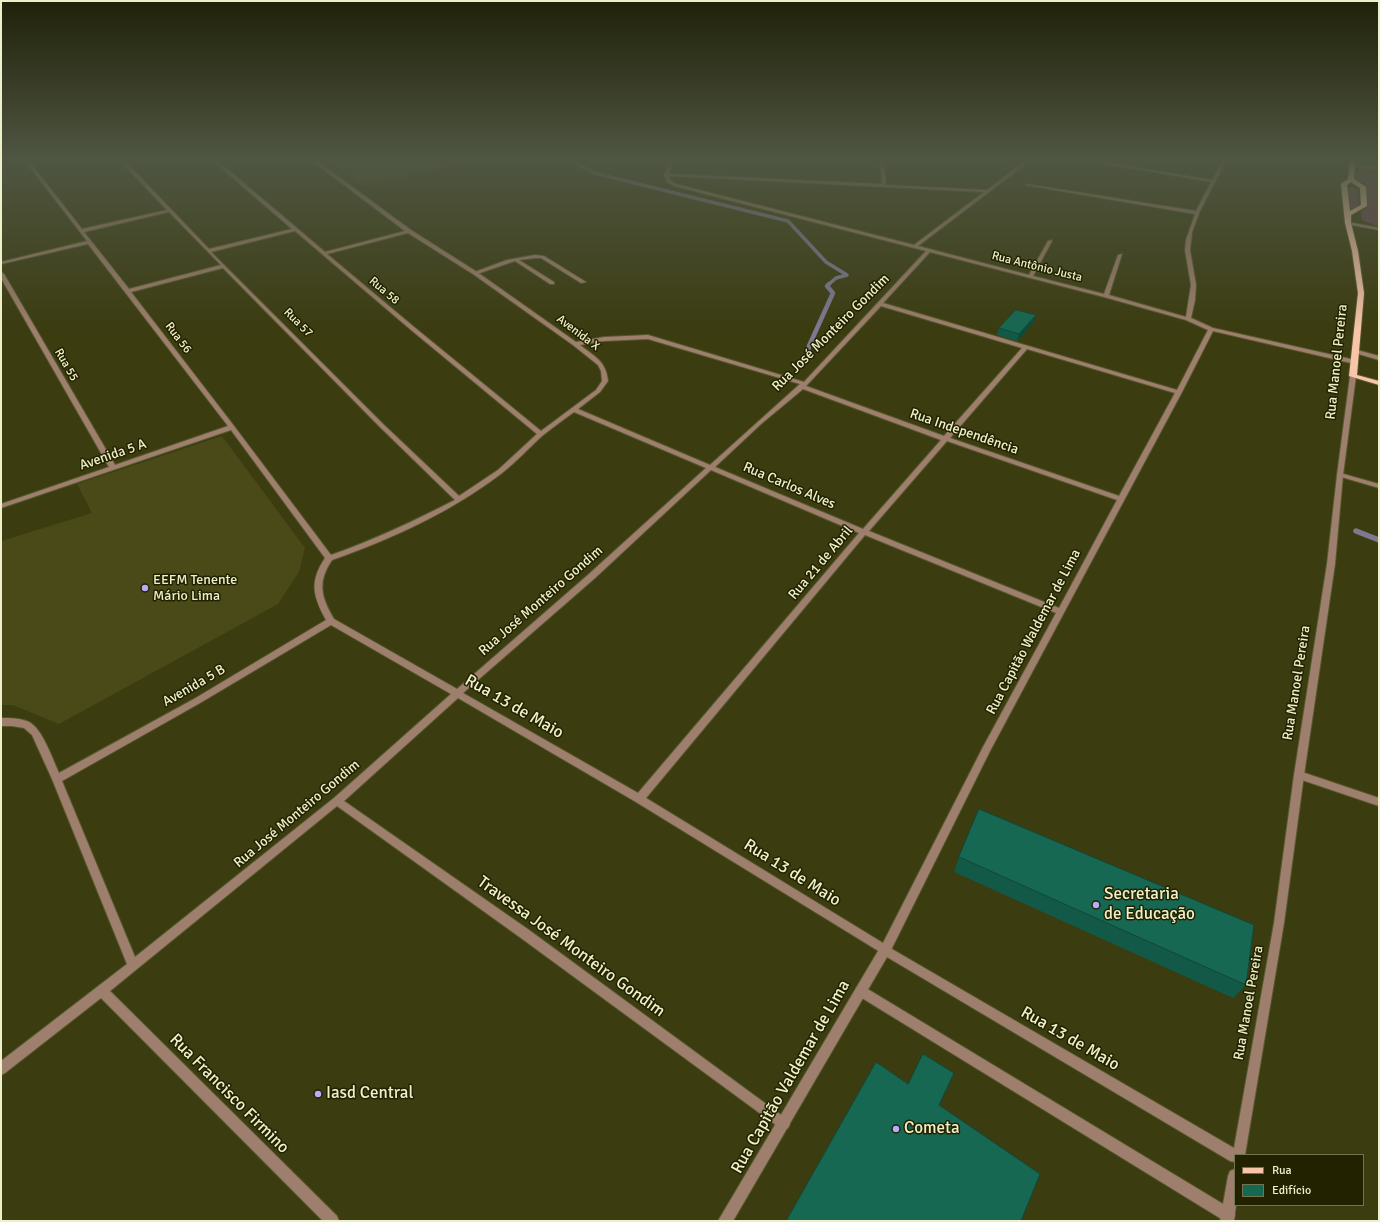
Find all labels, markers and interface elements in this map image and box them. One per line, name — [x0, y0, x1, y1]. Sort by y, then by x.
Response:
street label: Rua Antônio Justa — [990, 249, 1084, 285]
street label: Rua José Monteiro Gondim — [769, 271, 893, 395]
street label: Rua 58 — [366, 274, 402, 308]
street label: Rua Manoel Pereira — [1323, 304, 1351, 420]
street label: Rua 57 — [280, 305, 316, 341]
street label: Avenida X — [554, 312, 602, 354]
street label: Rua 56 — [162, 320, 194, 356]
street label: Rua 55 — [51, 346, 81, 384]
street label: Rua Independência — [907, 406, 1021, 458]
street label: Avenida 5 A — [77, 436, 149, 474]
street label: Rua Carlos Alves — [740, 459, 838, 513]
street label: Rua 21 de Abril — [785, 523, 857, 603]
street label: Rua José Monteiro Gondim — [475, 543, 607, 659]
street label: Rua Capitão Waldemar de Lima — [983, 546, 1085, 718]
place label: EEFM Tenente Mário Lima — [153, 572, 237, 604]
marker: EEFM Tenente Mário Lima — [140, 583, 150, 593]
street label: Rua Manoel Pereira — [1280, 624, 1314, 742]
street label: Avenida 5 B — [160, 661, 228, 711]
street label: Rua 13 de Maio — [461, 670, 567, 744]
street label: Rua José Monteiro Gondim — [231, 756, 363, 872]
street label: Rua 13 de Maio — [740, 835, 844, 911]
street label: Travessa José Monteiro Gondim — [473, 872, 669, 1022]
place label: Secretaria de Educação — [1104, 885, 1195, 925]
marker: Secretaria de Educação — [1091, 900, 1101, 910]
street label: Rua Manoel Pereira — [1231, 944, 1267, 1062]
street label: Rua Capitão Valdemar de Lima — [727, 977, 855, 1177]
street label: Rua 13 de Maio — [1017, 1002, 1123, 1076]
street label: Rua Francisco Firmino — [165, 1030, 293, 1158]
place label: Iasd Central — [326, 1084, 413, 1104]
marker: Iasd Central — [313, 1089, 323, 1099]
place label: Cometa — [904, 1119, 960, 1139]
marker: Cometa — [891, 1124, 901, 1134]
legend — [1234, 1154, 1364, 1206]
text: Rua — [1272, 1163, 1292, 1178]
text: Edifício — [1272, 1183, 1311, 1198]

